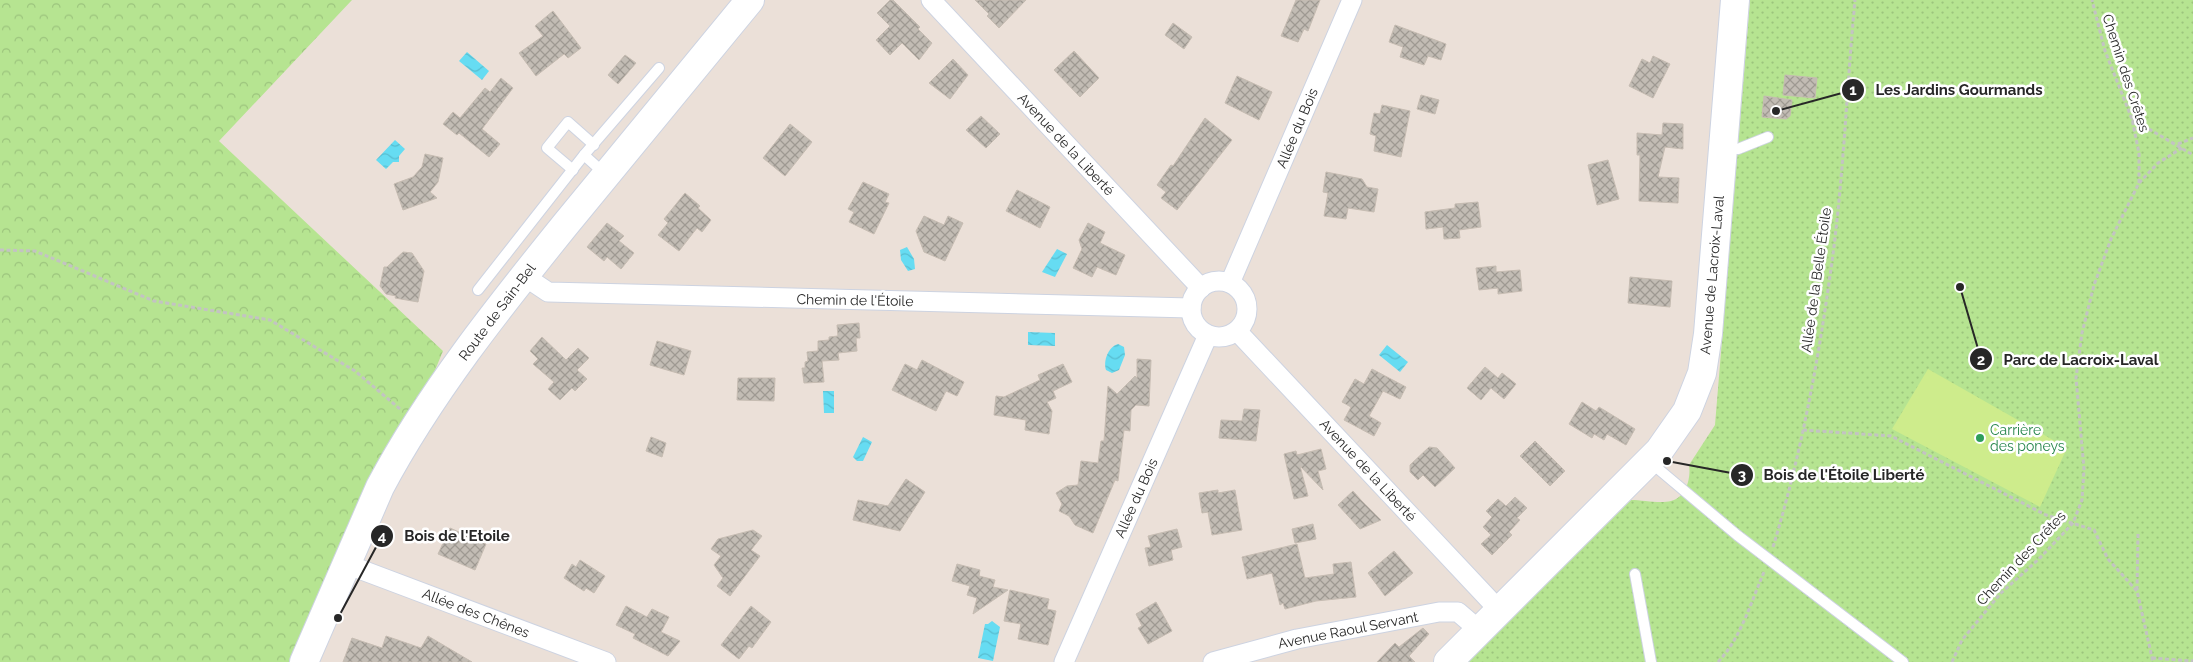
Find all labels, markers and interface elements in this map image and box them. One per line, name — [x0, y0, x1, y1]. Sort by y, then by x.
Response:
street label: Chemin des Crêtes — [2099, 12, 2153, 134]
callout: Les Jardins Gourmands — [1840, 75, 2053, 105]
text: 1 — [1849, 81, 1857, 99]
text: Les Jardins Gourmands — [1875, 81, 2043, 99]
street label: Allée du Bois — [1273, 85, 1321, 170]
street label: Avenue de la Liberté — [1014, 90, 1118, 198]
street label: Avenue de Lacroix-Laval — [1697, 195, 1727, 355]
street label: Allée de la Belle Étoile — [1797, 206, 1834, 353]
street label: Route de Sain-Bel — [455, 260, 539, 364]
street label: Chemin de l'Étoile — [796, 290, 914, 309]
callout: Parc de Lacroix-Laval — [1969, 344, 2169, 374]
text: 2 — [1977, 351, 1985, 369]
text: Parc de Lacroix-Laval — [2004, 351, 2159, 369]
street label: Avenue de la Liberté — [1316, 416, 1420, 524]
place label: Carrière des poneys — [1990, 422, 2065, 454]
marker: Carrière des poneys — [1974, 432, 1986, 444]
street label: Allée du Bois — [1111, 456, 1161, 540]
callout: Bois de l'Étoile Liberté — [1729, 460, 1935, 490]
text: 3 — [1738, 466, 1746, 484]
text: Bois de l'Étoile Liberté — [1764, 466, 1924, 484]
street label: Chemin des Crêtes — [1973, 507, 2069, 608]
callout: Bois de l'Etoile — [370, 521, 520, 551]
text: 4 — [378, 527, 387, 545]
text: Bois de l'Etoile — [404, 527, 510, 545]
street label: Allée des Chênes — [420, 585, 532, 641]
street label: Avenue Raoul Servant — [1277, 609, 1420, 651]

